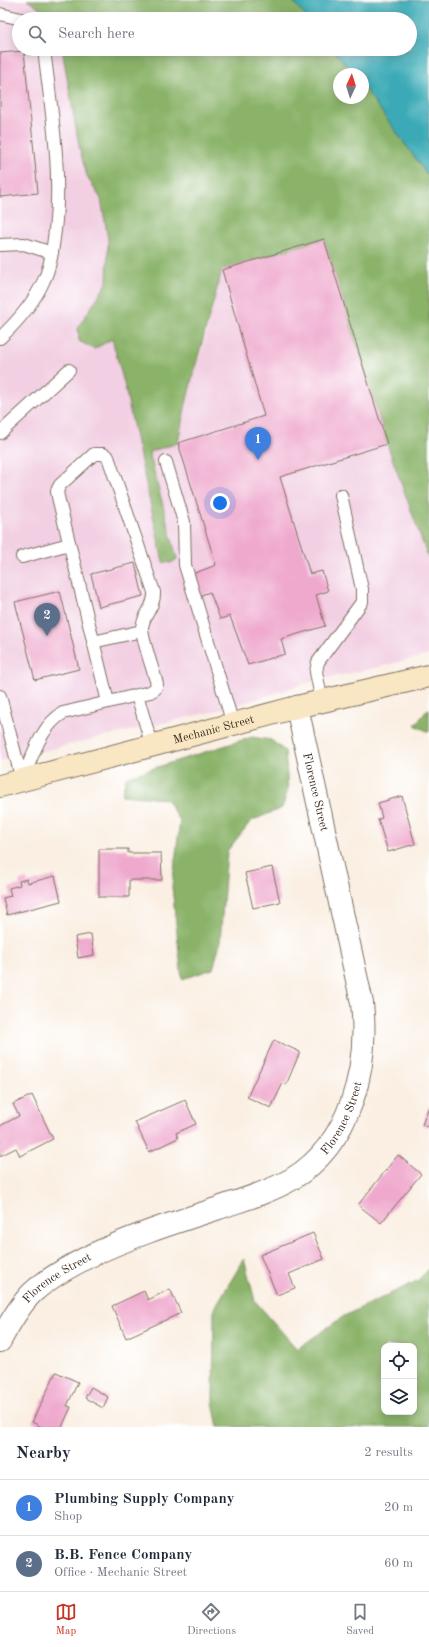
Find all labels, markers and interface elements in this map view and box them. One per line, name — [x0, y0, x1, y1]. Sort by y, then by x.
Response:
search box — [12, 12, 417, 56]
icon: search — [26, 23, 48, 45]
text: Search here — [58, 27, 135, 42]
north arrow — [333, 68, 369, 104]
pin: 1 — [245, 427, 271, 460]
your location — [210, 493, 230, 513]
pin: 2 — [34, 603, 60, 636]
street label: Mechanic Street — [172, 714, 256, 747]
street label: Florence Street — [300, 752, 330, 833]
street label: Florence Street — [319, 1080, 364, 1157]
street label: Florence Street — [21, 1251, 93, 1306]
map controls — [381, 1343, 417, 1415]
button: locate — [381, 1343, 417, 1379]
button: layers — [381, 1379, 417, 1415]
text: Nearby — [16, 1445, 71, 1462]
text: 2 results — [364, 1446, 413, 1459]
text: Plumbing Supply Company — [54, 1492, 235, 1507]
text: 1 — [25, 1501, 33, 1514]
text: 20 m — [384, 1501, 413, 1514]
text: Shop — [54, 1510, 82, 1523]
text: B.B. Fence Company — [54, 1548, 192, 1563]
text: 2 — [25, 1557, 33, 1570]
text: 60 m — [384, 1557, 413, 1570]
text: Office · Mechanic Street — [54, 1566, 187, 1579]
tab: Map — [55, 1601, 77, 1639]
tab: Directions — [187, 1601, 236, 1639]
tab: Saved — [346, 1601, 374, 1639]

